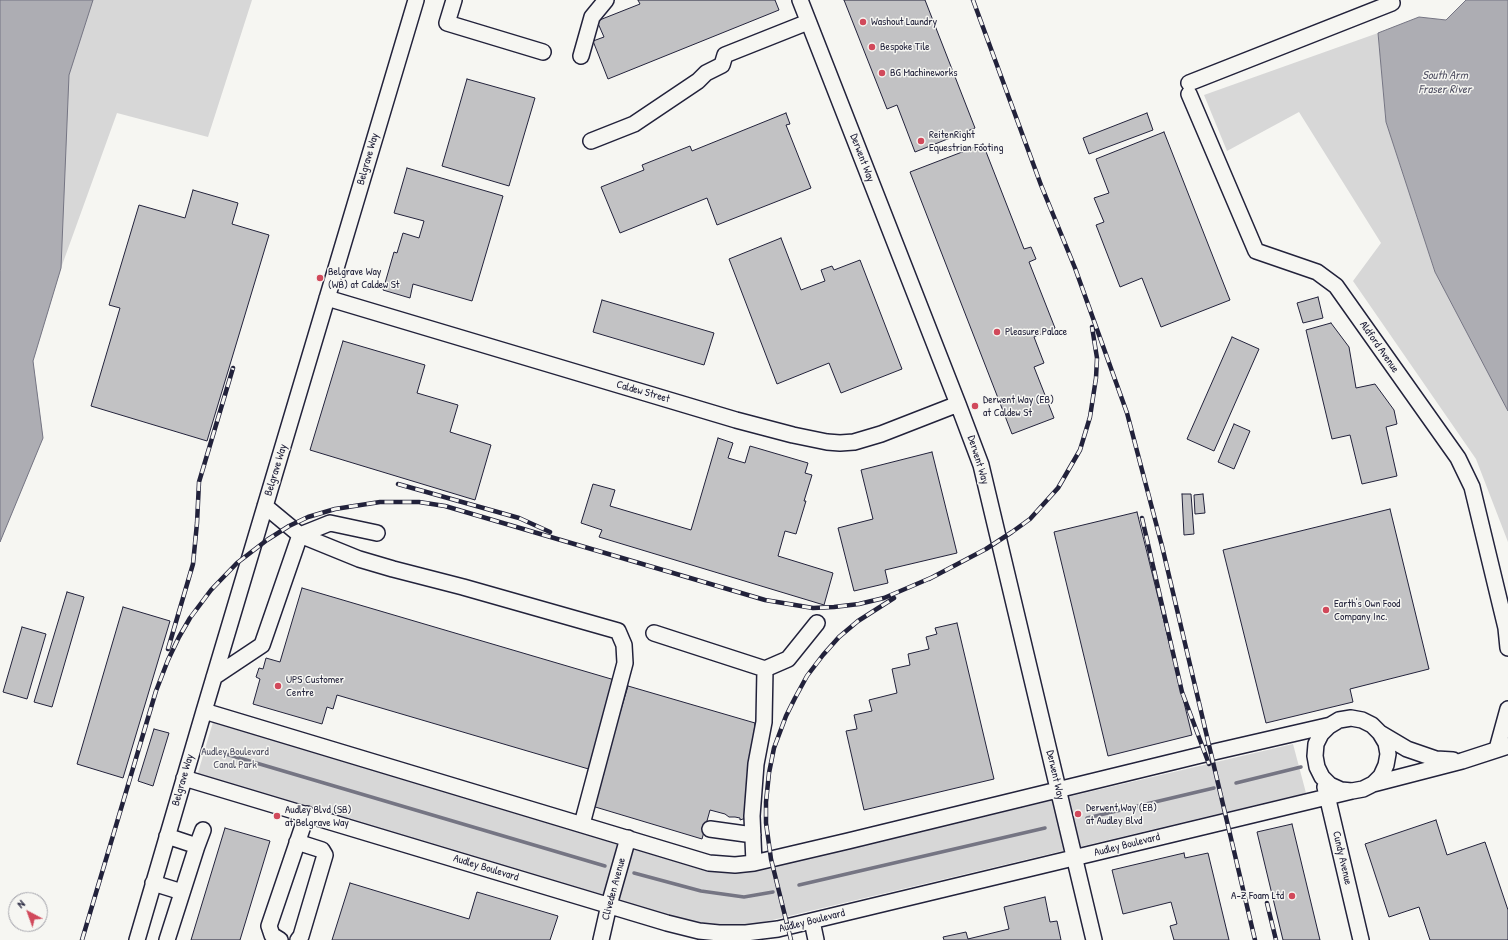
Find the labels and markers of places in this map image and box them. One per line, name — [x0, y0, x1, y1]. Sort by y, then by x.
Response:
place label: Washout Laundry — [871, 15, 937, 29]
marker: Washout Laundry — [858, 17, 868, 27]
place label: Bespoke Tile — [880, 40, 930, 54]
marker: Bespoke Tile — [867, 42, 877, 52]
place label: BG Machineworks — [890, 66, 958, 80]
marker: BG Machineworks — [877, 68, 887, 78]
place label: ReitenRight Equestrian Footing — [929, 128, 1003, 154]
marker: ReitenRight Equestrian Footing — [916, 136, 926, 146]
place label: Belgrave Way (WB) at Caldew St — [328, 265, 400, 291]
marker: Belgrave Way (WB) at Caldew St — [315, 273, 325, 283]
place label: Pleasure Palace — [1005, 325, 1067, 339]
marker: Pleasure Palace — [992, 327, 1002, 337]
place label: Derwent Way (EB) at Caldew St — [983, 393, 1054, 419]
marker: Derwent Way (EB) at Caldew St — [970, 401, 980, 411]
place label: Earth's Own Food Company Inc. — [1334, 597, 1400, 623]
marker: Earth's Own Food Company Inc. — [1321, 605, 1331, 615]
place label: UPS Customer Centre — [286, 673, 344, 699]
marker: UPS Customer Centre — [273, 681, 283, 691]
place label: Derwent Way (EB) at Audley Blvd — [1086, 801, 1157, 827]
place label: Audley Blvd (SB) at Belgrave Way — [285, 803, 352, 829]
marker: Derwent Way (EB) at Audley Blvd — [1073, 809, 1083, 819]
marker: Audley Blvd (SB) at Belgrave Way — [272, 811, 282, 821]
place label: A-Z Foam Ltd — [1231, 889, 1284, 903]
marker: A-Z Foam Ltd — [1287, 891, 1297, 901]

